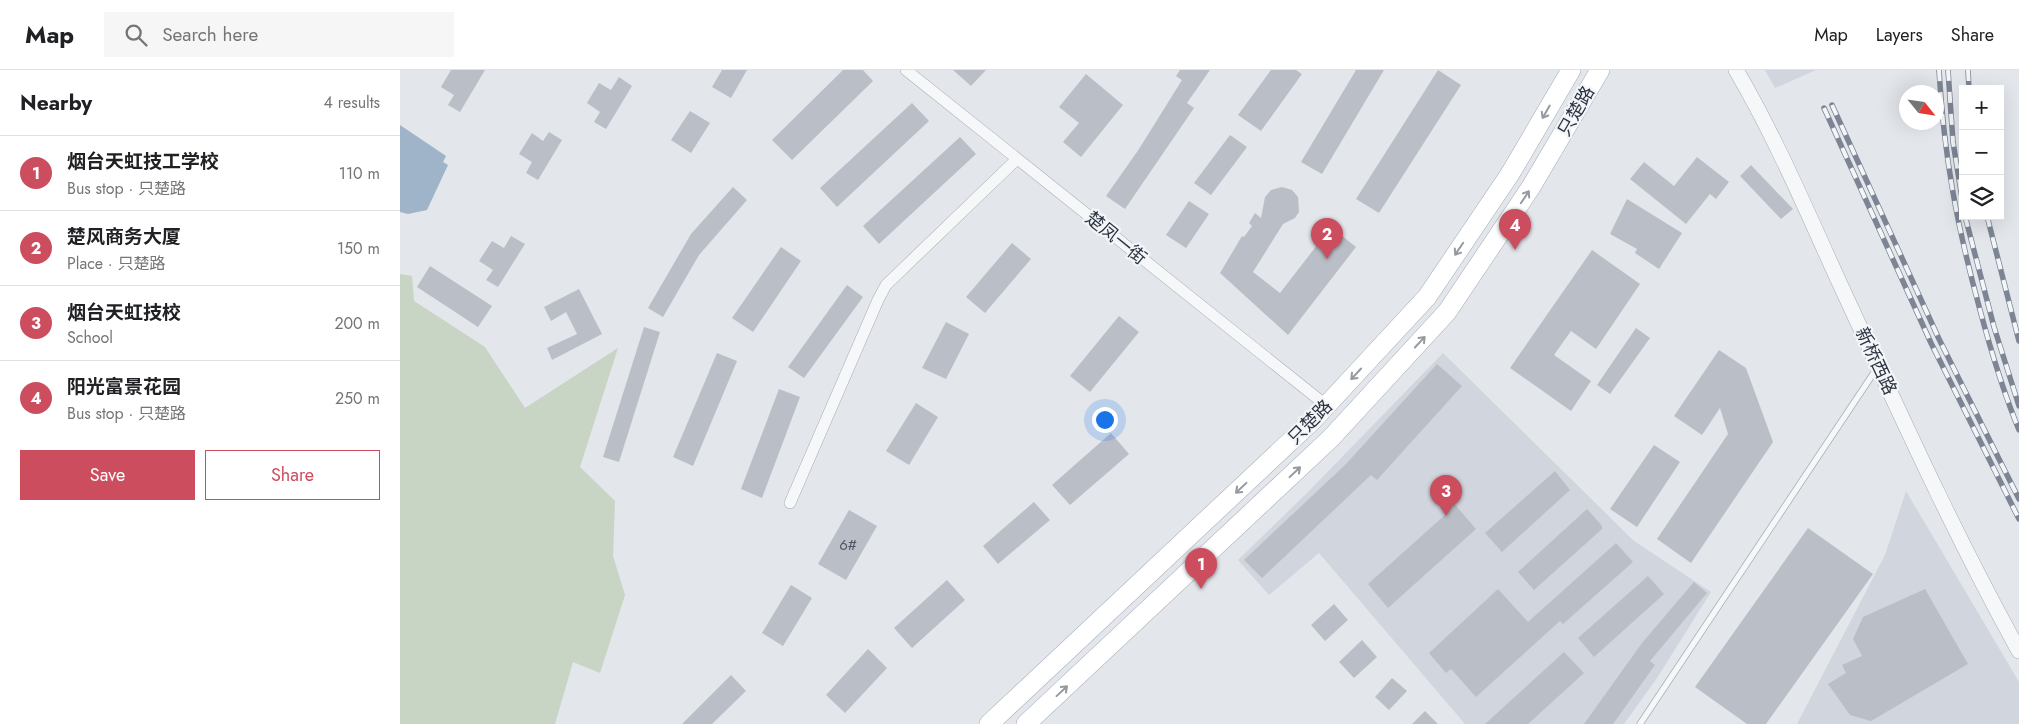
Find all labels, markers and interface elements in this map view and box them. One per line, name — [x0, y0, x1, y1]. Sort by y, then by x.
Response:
search box — [104, 12, 454, 57]
text: Map — [25, 17, 74, 52]
icon: search — [122, 21, 150, 49]
text: Search here — [162, 21, 258, 48]
text: Map — [1814, 22, 1848, 48]
text: Layers — [1876, 22, 1923, 48]
text: Share — [1951, 22, 1994, 48]
street label: 只楚路 — [1551, 81, 1601, 141]
north arrow — [1899, 85, 1944, 130]
map controls — [1959, 85, 2004, 220]
button: + — [1959, 85, 2004, 130]
text: Nearby — [20, 88, 92, 118]
text: 4 results — [324, 91, 380, 114]
one-way arrow — [1541, 105, 1551, 119]
button: − — [1959, 130, 2004, 175]
text: 烟台天虹技工学校 — [67, 148, 219, 175]
text: 1 — [32, 162, 40, 185]
text: 110 m — [339, 162, 380, 185]
button: layers — [1959, 175, 2004, 220]
text: Bus stop · 只楚路 — [67, 177, 186, 200]
one-way arrow — [1520, 190, 1530, 204]
street label: 楚凤一街 — [1080, 205, 1152, 271]
pin: 4 — [1499, 209, 1531, 250]
pin: 2 — [1311, 218, 1343, 259]
text: 楚风商务大厦 — [67, 223, 181, 250]
text: 2 — [31, 237, 41, 260]
text: 150 m — [337, 237, 380, 260]
one-way arrow — [1454, 242, 1464, 256]
text: Place · 只楚路 — [67, 252, 165, 275]
text: 烟台天虹技校 — [67, 299, 181, 326]
text: 3 — [31, 312, 41, 335]
text: 200 m — [334, 312, 380, 335]
street label: 新桥西路 — [1849, 323, 1903, 399]
text: School — [67, 326, 113, 349]
one-way arrow — [1414, 336, 1426, 349]
one-way arrow — [1350, 368, 1362, 381]
text: 阳光富景花园 — [67, 373, 181, 400]
text: 4 — [30, 387, 42, 410]
text: 250 m — [335, 387, 380, 410]
street label: 只楚路 — [1282, 394, 1338, 450]
text: Bus stop · 只楚路 — [67, 402, 186, 425]
your location — [1092, 407, 1118, 433]
button: Save — [20, 450, 195, 500]
button: Share — [205, 450, 380, 500]
one-way arrow — [1289, 466, 1301, 478]
pin: 3 — [1430, 475, 1462, 516]
one-way arrow — [1234, 482, 1247, 494]
house number: 6# — [839, 534, 857, 556]
pin: 1 — [1185, 548, 1217, 589]
one-way arrow — [1055, 685, 1068, 697]

